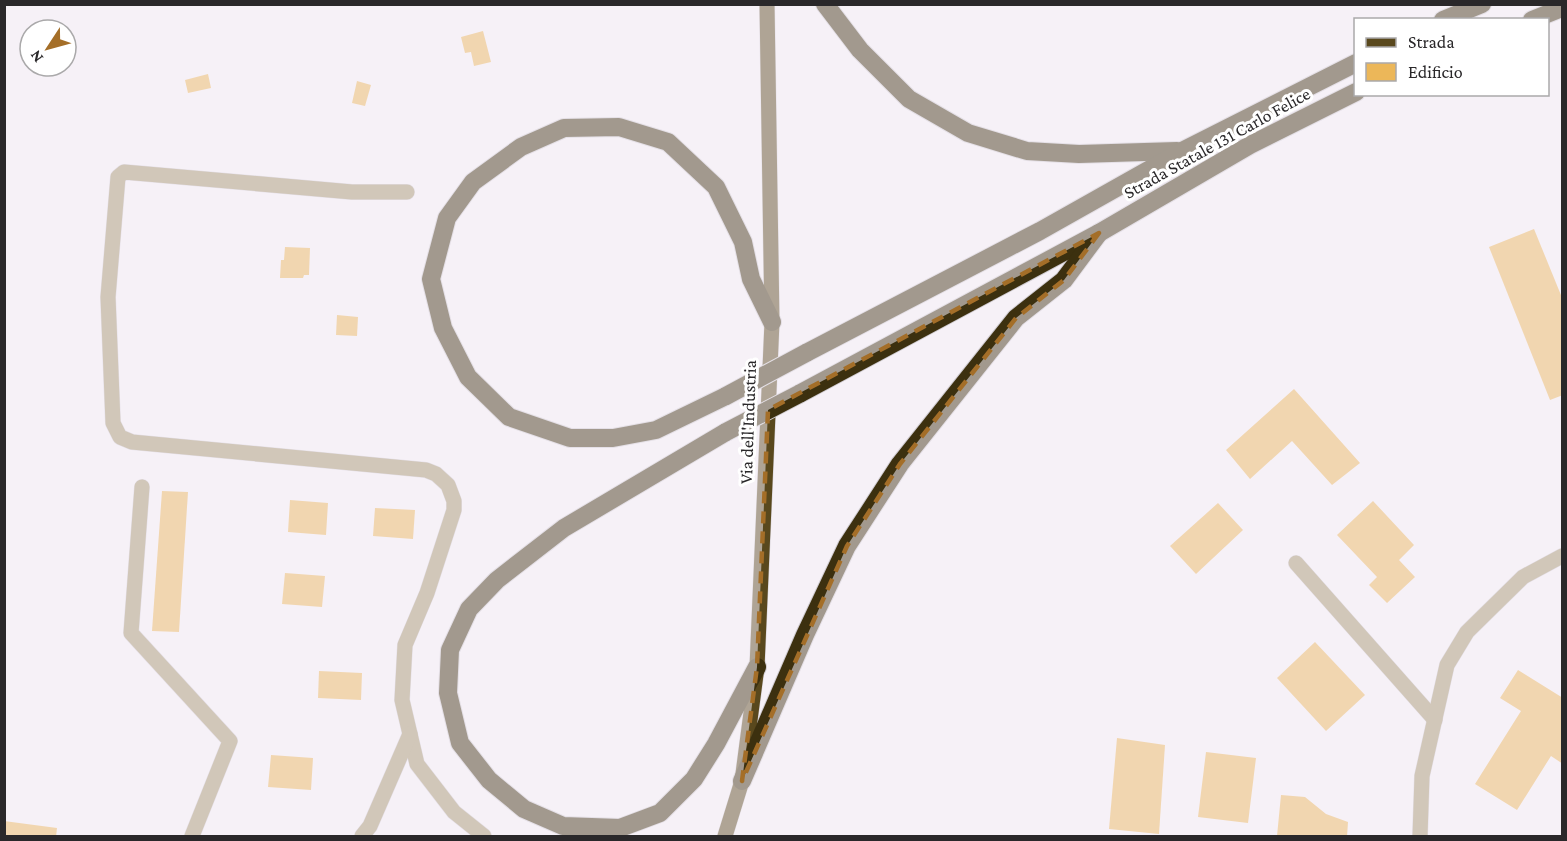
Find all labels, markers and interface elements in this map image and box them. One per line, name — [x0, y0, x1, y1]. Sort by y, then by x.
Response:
north arrow — [18, 18, 78, 78]
legend — [1354, 18, 1549, 96]
text: Strada — [1408, 32, 1455, 52]
text: N — [26, 47, 46, 66]
text: Edificio — [1408, 62, 1463, 82]
street label: Strada Statale 131 Carlo Felice — [1120, 83, 1314, 203]
street label: Via dell'Industria — [736, 360, 760, 484]

